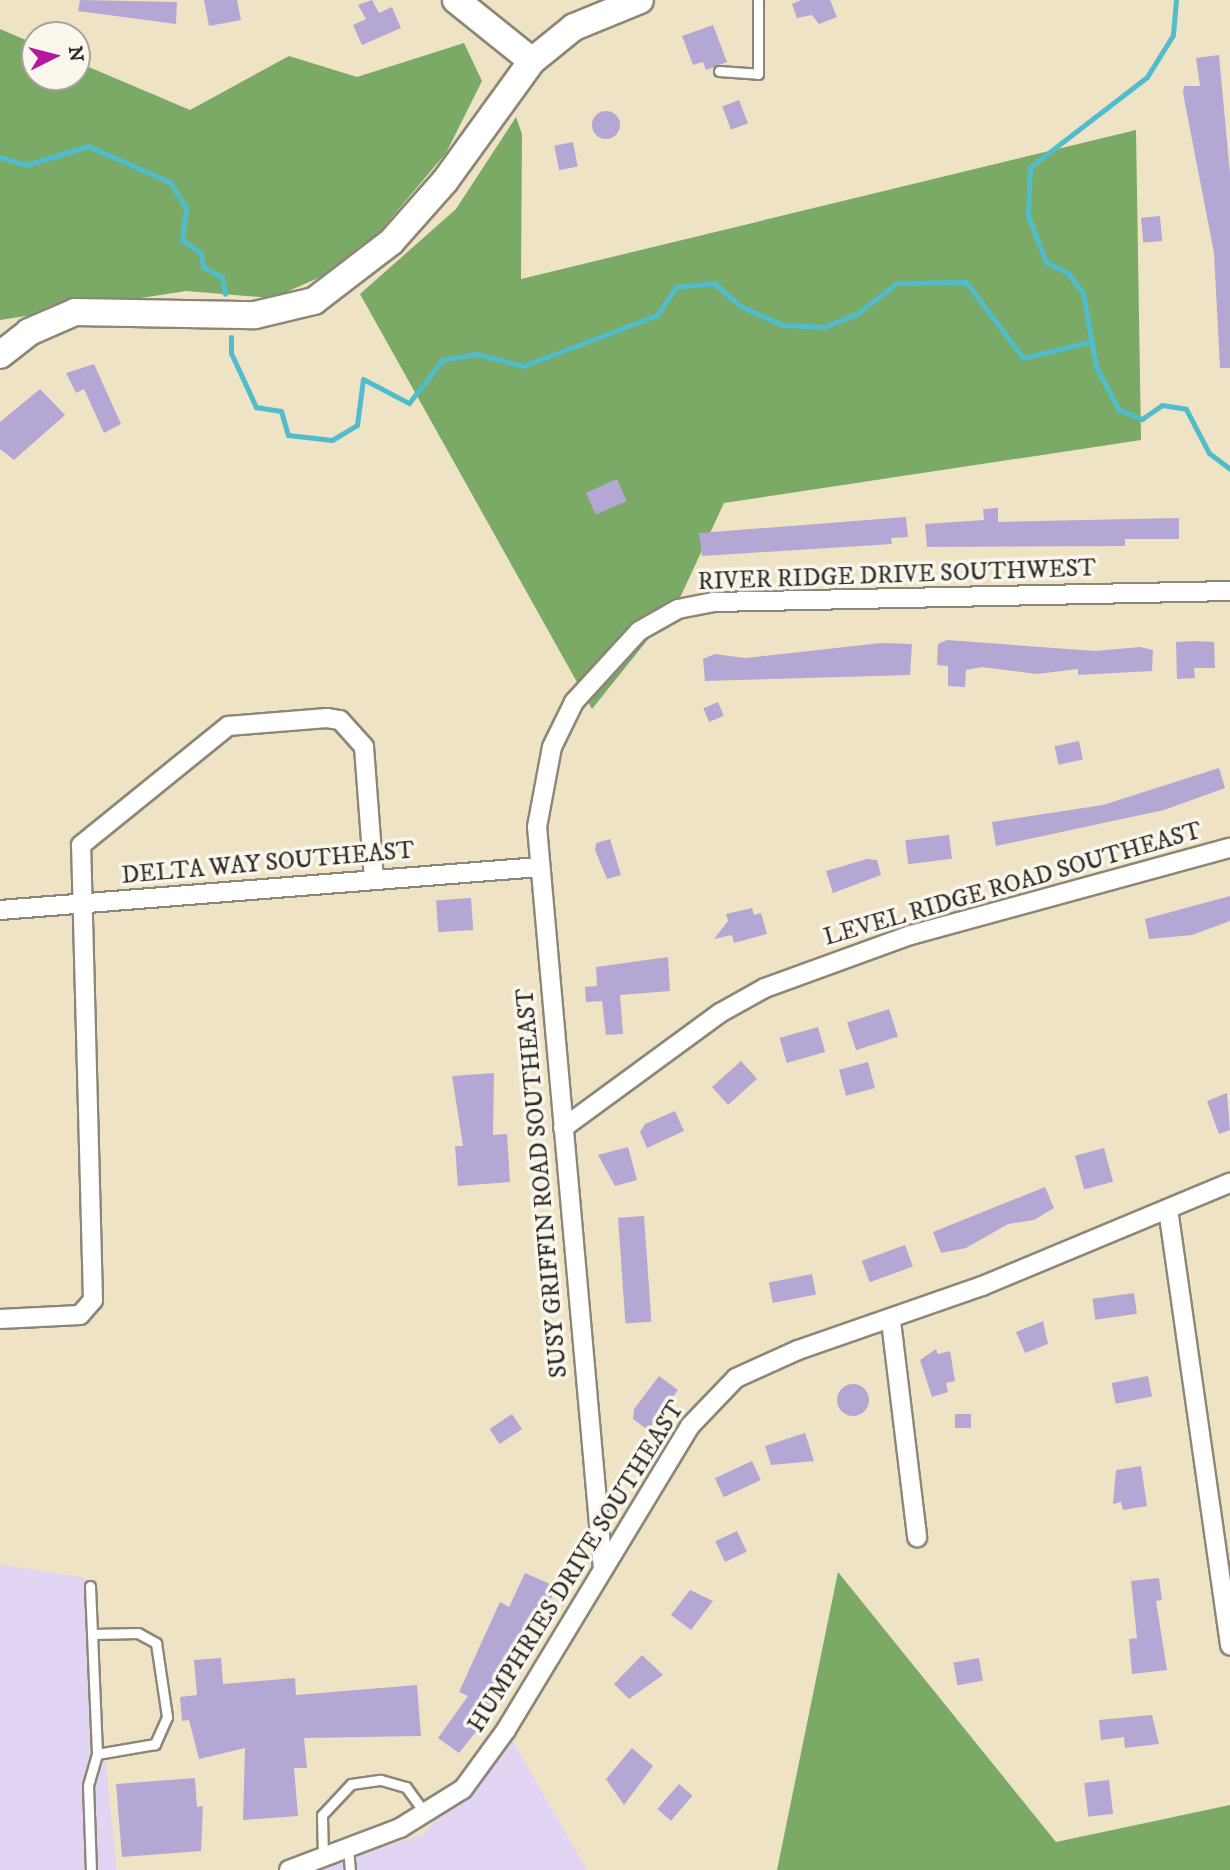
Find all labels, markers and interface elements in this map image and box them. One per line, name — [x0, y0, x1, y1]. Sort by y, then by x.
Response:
north arrow — [21, 21, 91, 91]
text: N — [63, 45, 88, 63]
street label: RIVER RIDGE DRIVE SOUTHWEST — [697, 555, 1097, 597]
street label: LEVEL RIDGE ROAD SOUTHEAST — [821, 817, 1205, 953]
street label: DELTA WAY SOUTHEAST — [120, 837, 416, 891]
street label: SUSY GRIFFIN ROAD SOUTHEAST — [512, 987, 574, 1379]
street label: HUMPHRIES DRIVE SOUTHEAST — [463, 1396, 691, 1738]

